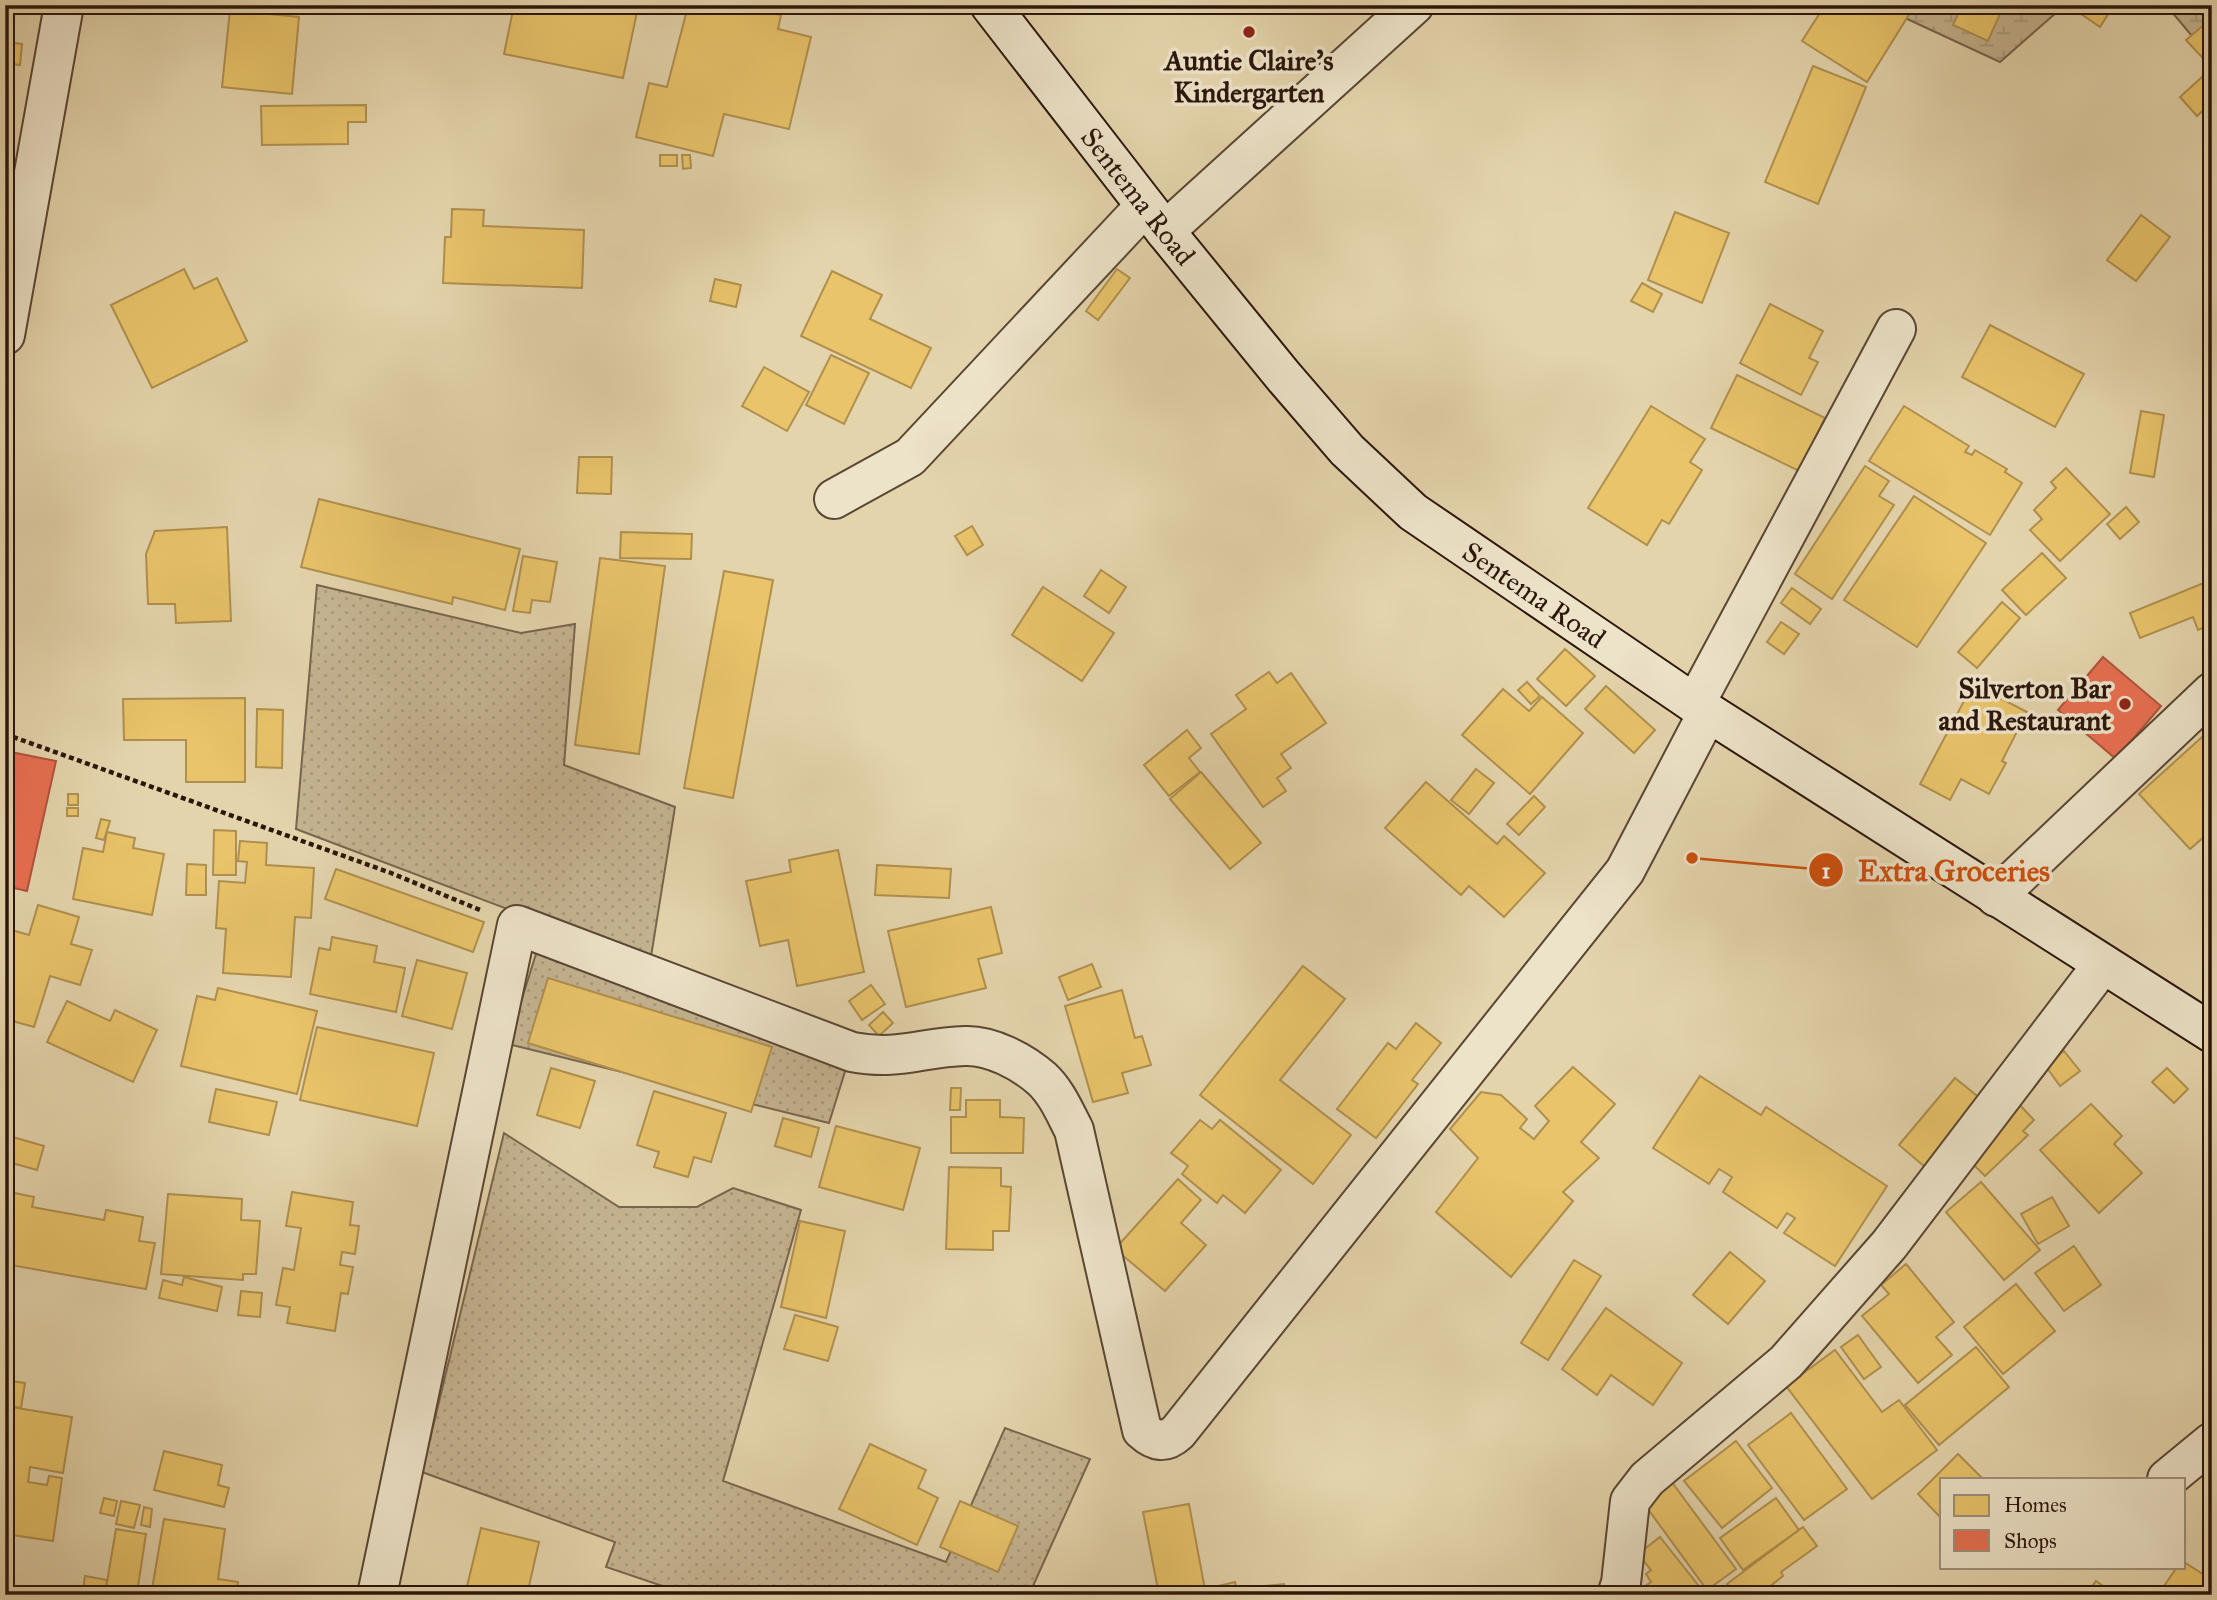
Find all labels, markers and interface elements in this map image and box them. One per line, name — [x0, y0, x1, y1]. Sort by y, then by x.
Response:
marker: Auntie Claire's Kindergarten — [1241, 24, 1257, 40]
place label: Auntie Claire's Kindergarten — [1163, 43, 1333, 110]
street label: Sentema Road — [1074, 120, 1203, 272]
street label: Sentema Road — [1456, 534, 1613, 656]
place label: Silverton Bar and Restaurant — [1939, 671, 2111, 738]
marker: Silverton Bar and Restaurant — [2117, 696, 2133, 712]
callout: Extra Groceries — [1809, 845, 2064, 896]
text: Extra Groceries — [1858, 853, 2050, 889]
text: 1 — [1822, 858, 1830, 884]
legend — [1940, 1478, 2186, 1568]
text: Homes — [2004, 1492, 2067, 1518]
text: Shops — [2004, 1528, 2057, 1554]

